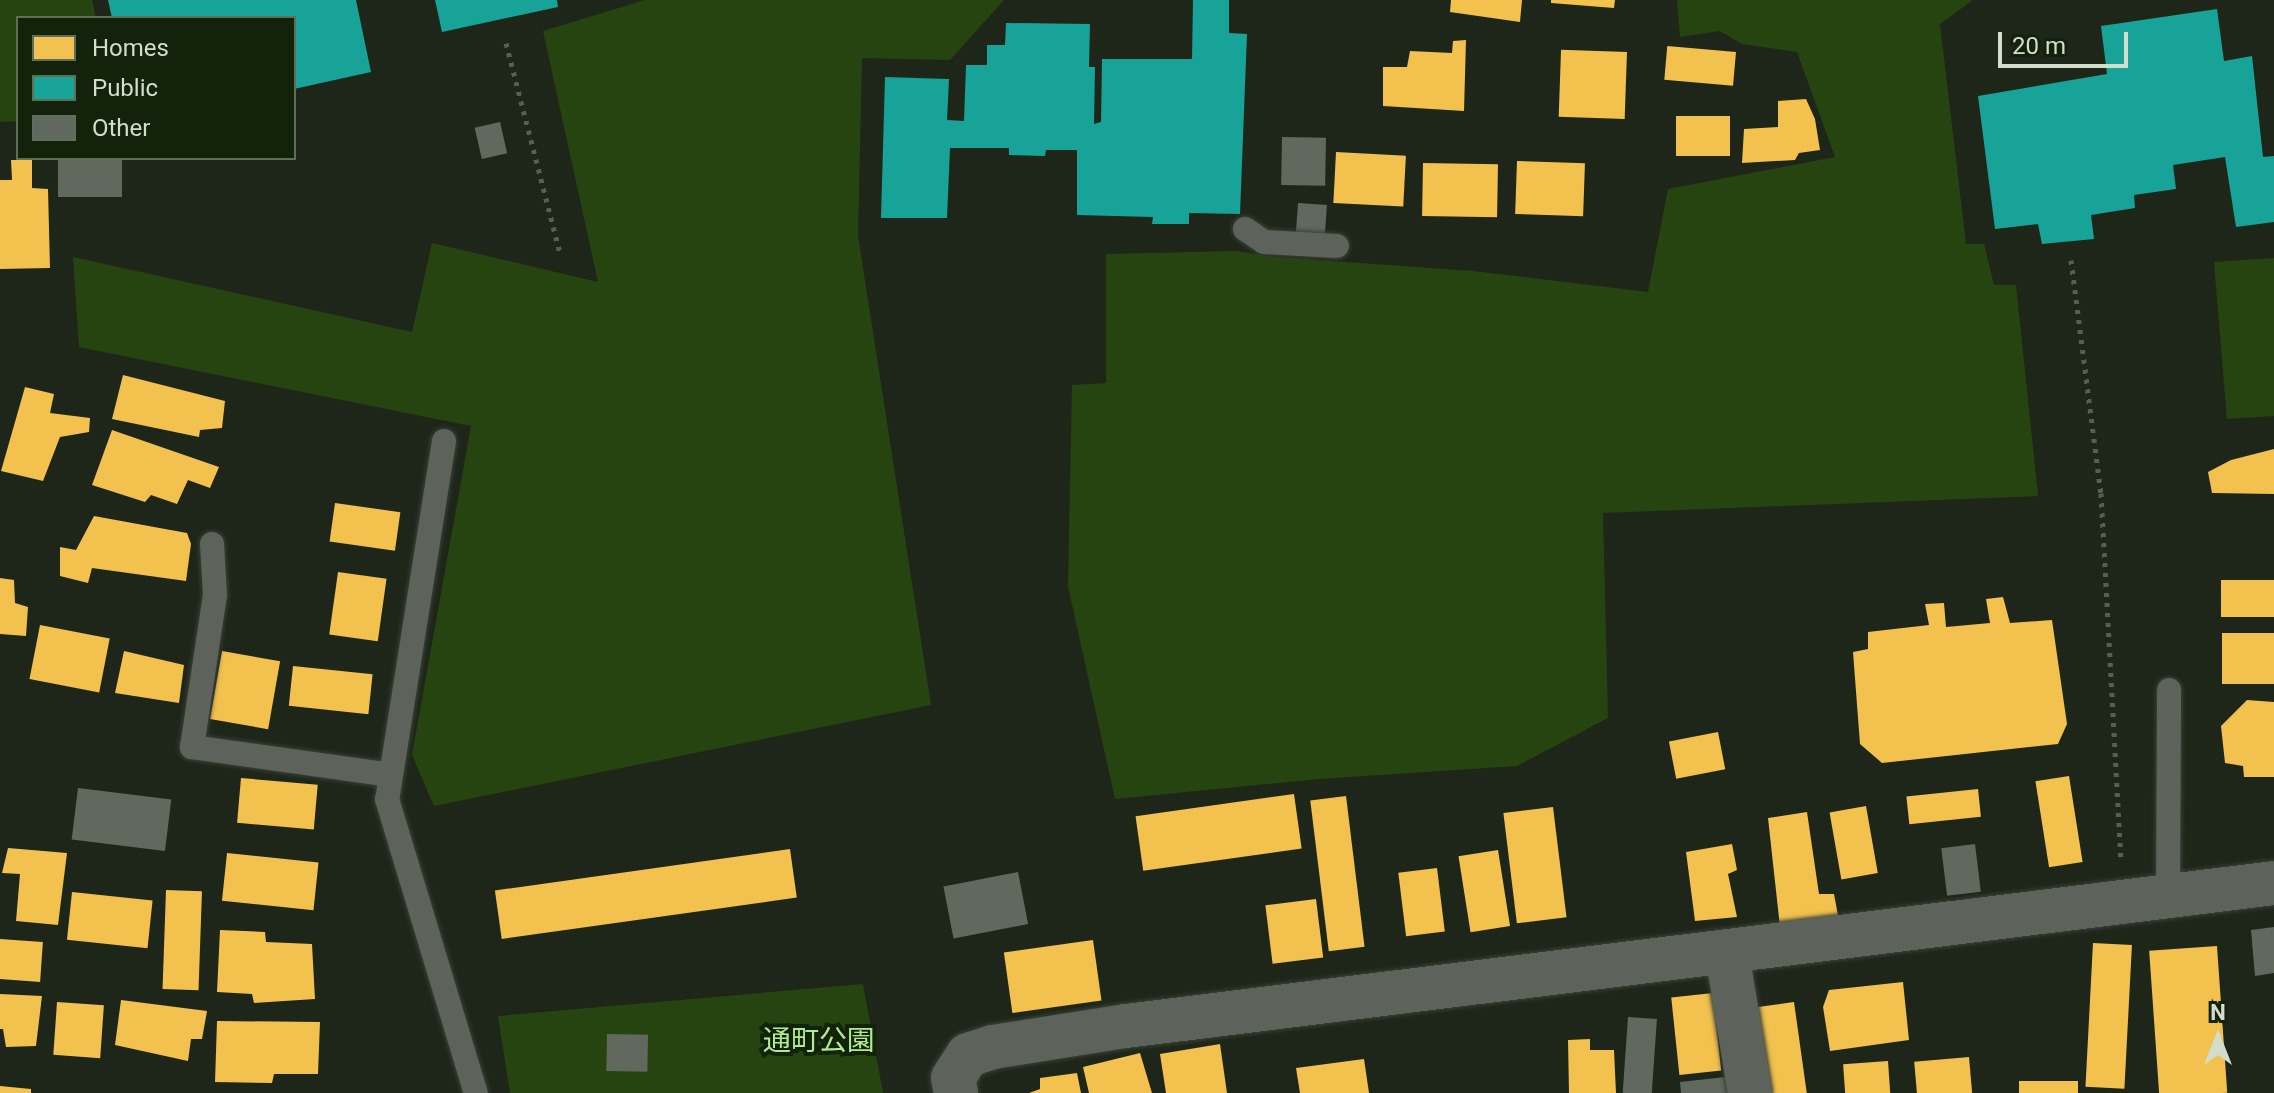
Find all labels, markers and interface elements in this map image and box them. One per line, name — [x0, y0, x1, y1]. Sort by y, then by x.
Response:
legend — [16, 16, 296, 160]
scale bar — [2002, 16, 2132, 66]
text: 20 m — [2012, 32, 2066, 60]
text: Homes — [92, 34, 169, 62]
text: Public — [92, 74, 158, 102]
text: Other — [92, 114, 150, 142]
north arrow — [2178, 997, 2258, 1077]
text: N — [2210, 1000, 2226, 1025]
park label: 通町公園 — [763, 1024, 875, 1058]

